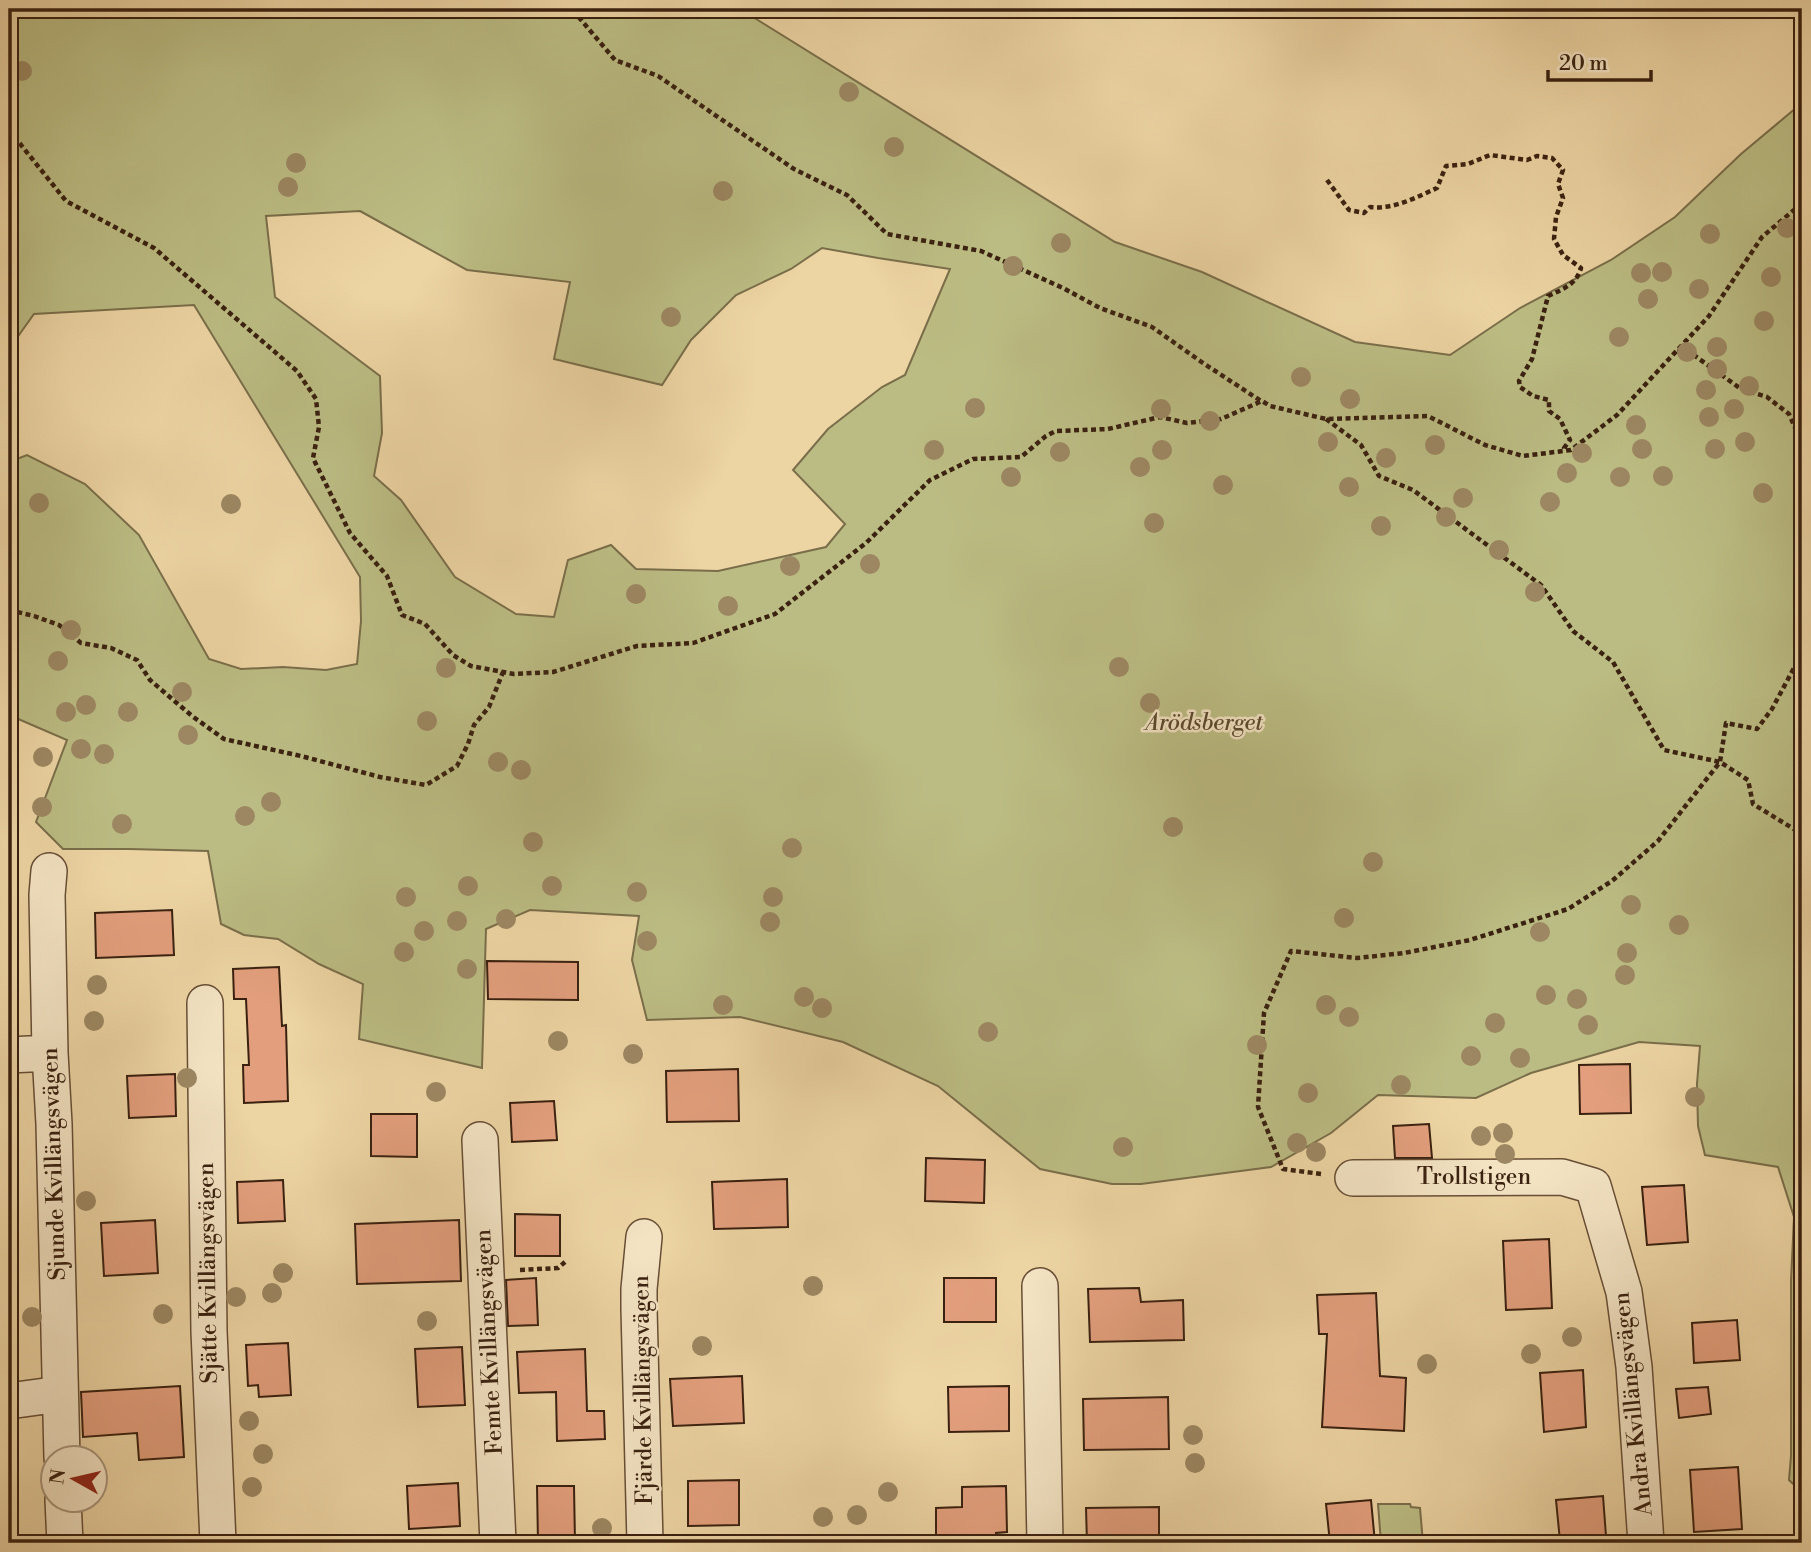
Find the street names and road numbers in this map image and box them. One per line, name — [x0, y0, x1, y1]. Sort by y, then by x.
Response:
street label: Sjunde Kvillängsvägen — [36, 1047, 72, 1281]
street label: Sjätte Kvillängsvägen — [192, 1162, 224, 1384]
street label: Trollstigen — [1417, 1163, 1531, 1191]
street label: Femte Kvillängsvägen — [469, 1228, 509, 1456]
street label: Fjärde Kvillängsvägen — [627, 1275, 659, 1505]
street label: Andra Kvillängsvägen — [1607, 1290, 1659, 1518]

